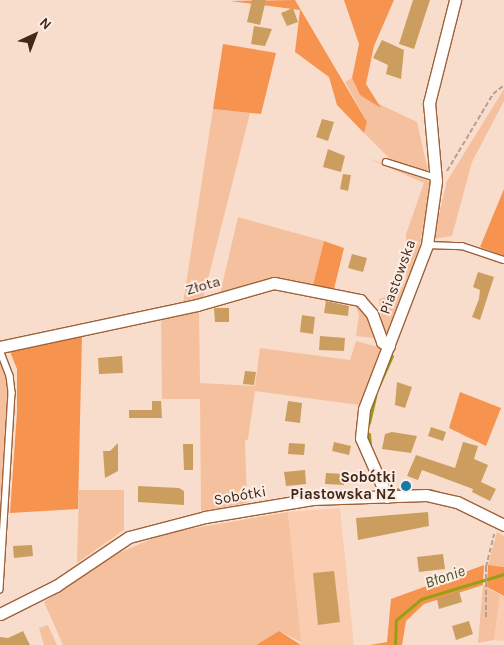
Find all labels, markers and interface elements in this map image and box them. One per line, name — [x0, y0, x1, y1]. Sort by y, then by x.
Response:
north arrow — [10, 10, 60, 60]
text: N — [36, 14, 55, 33]
street label: Piastowska — [376, 237, 420, 317]
street label: Złota — [184, 273, 222, 299]
place label: Sobótki Piastowska NŻ — [290, 468, 396, 503]
marker: Sobótki Piastowska NŻ — [400, 480, 412, 492]
street label: Sobótki — [212, 483, 268, 509]
water label: Błonie — [422, 561, 468, 593]

